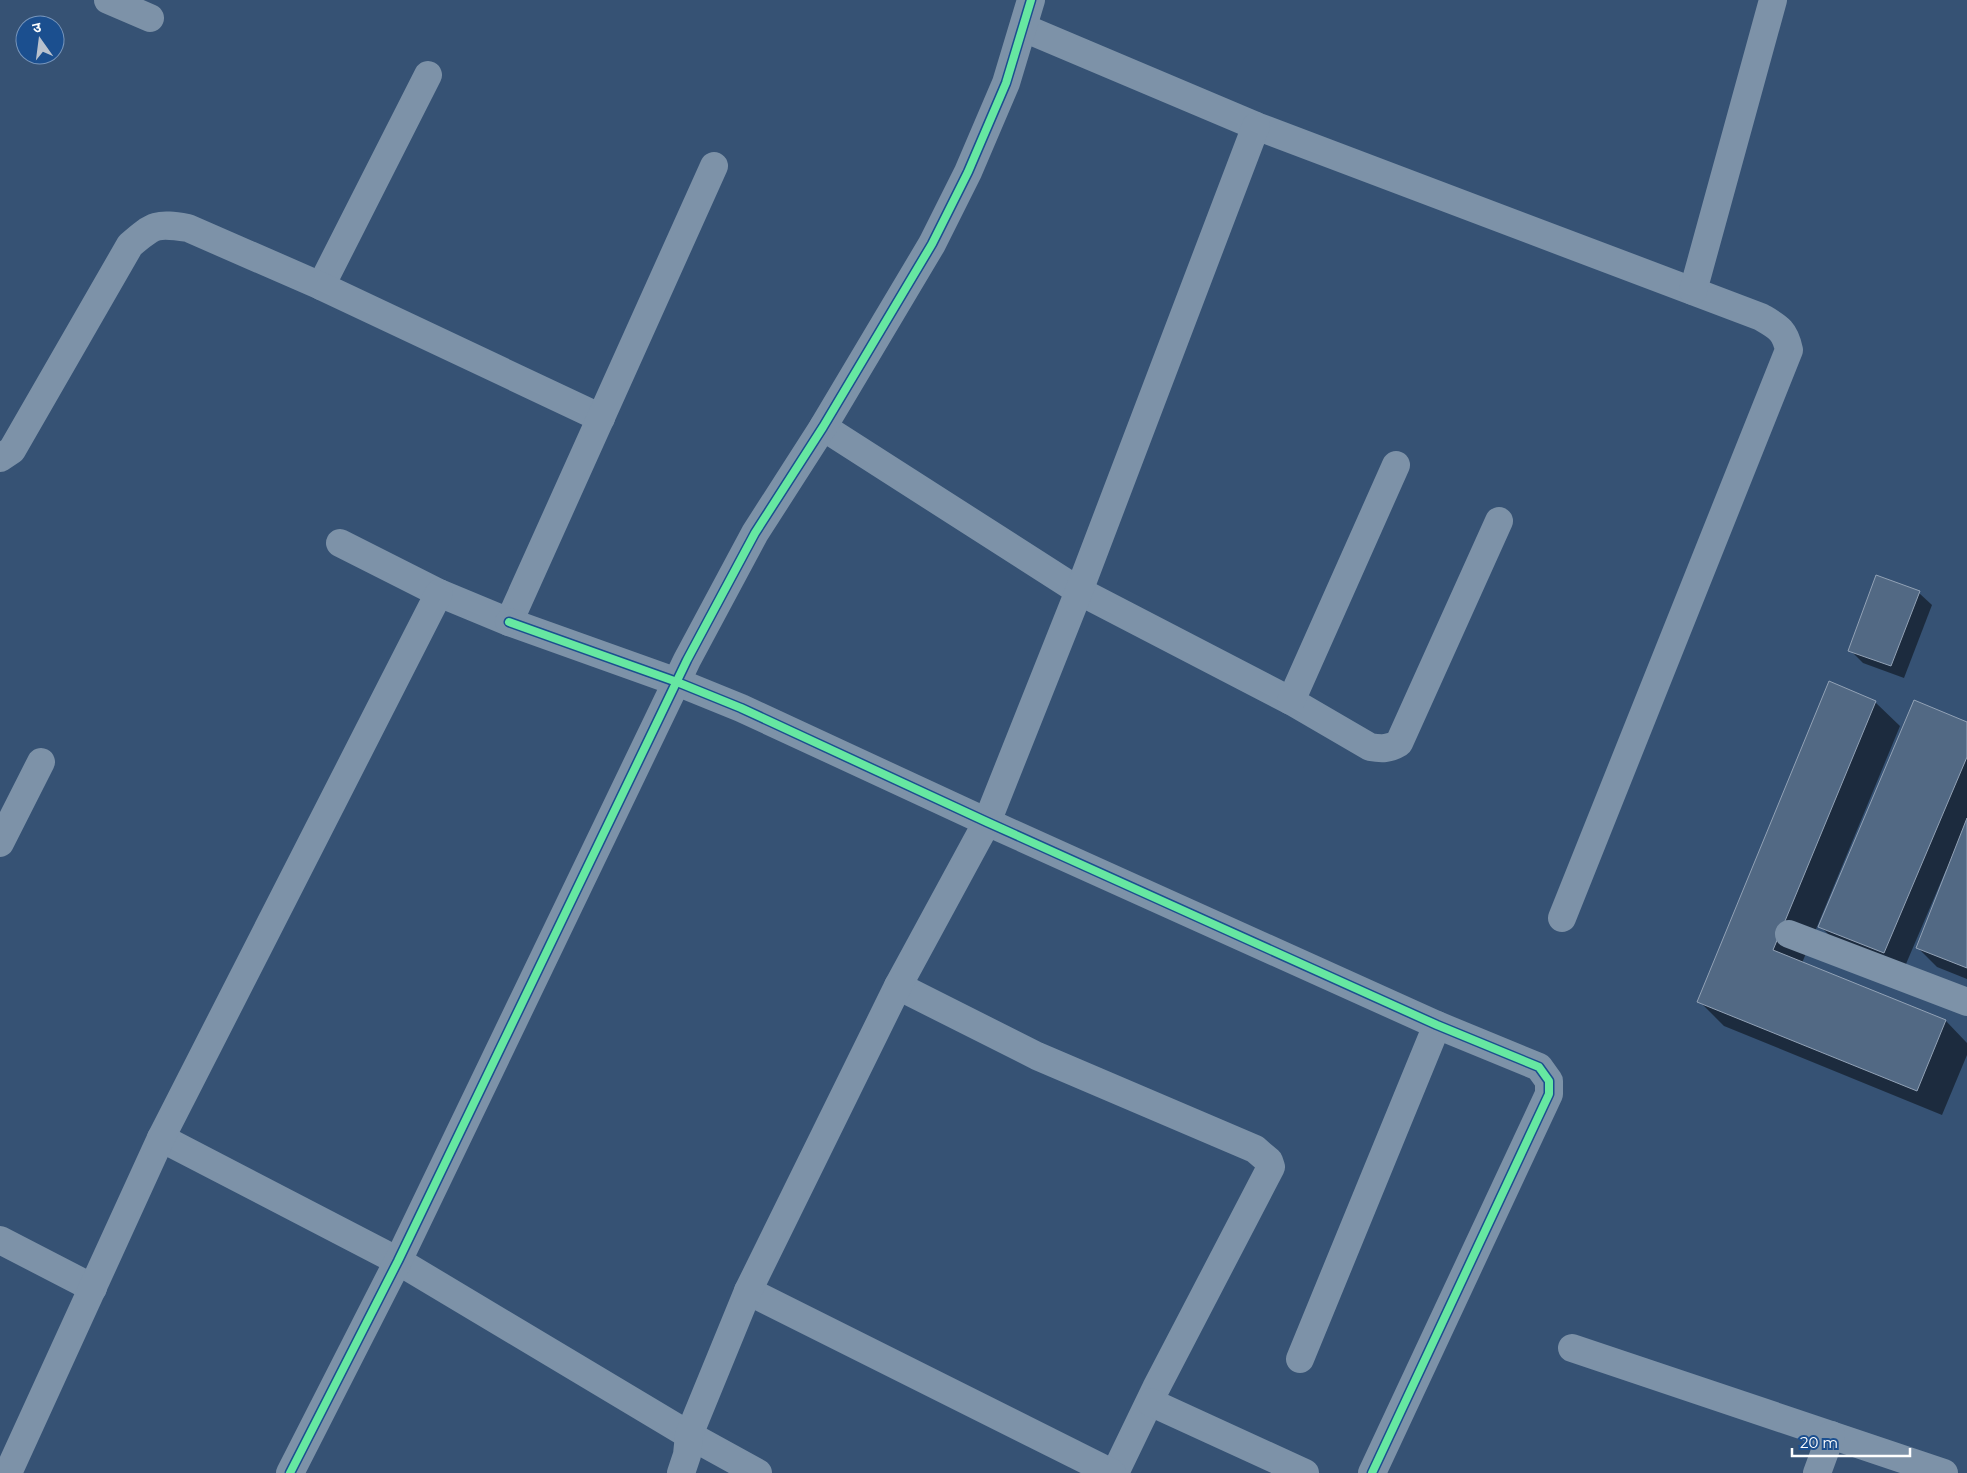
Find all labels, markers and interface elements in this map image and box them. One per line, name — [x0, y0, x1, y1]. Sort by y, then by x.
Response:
north arrow — [15, 15, 65, 65]
text: उ — [31, 17, 44, 37]
scale bar — [1792, 1426, 1910, 1458]
text: 20 m — [1800, 1433, 1838, 1452]

